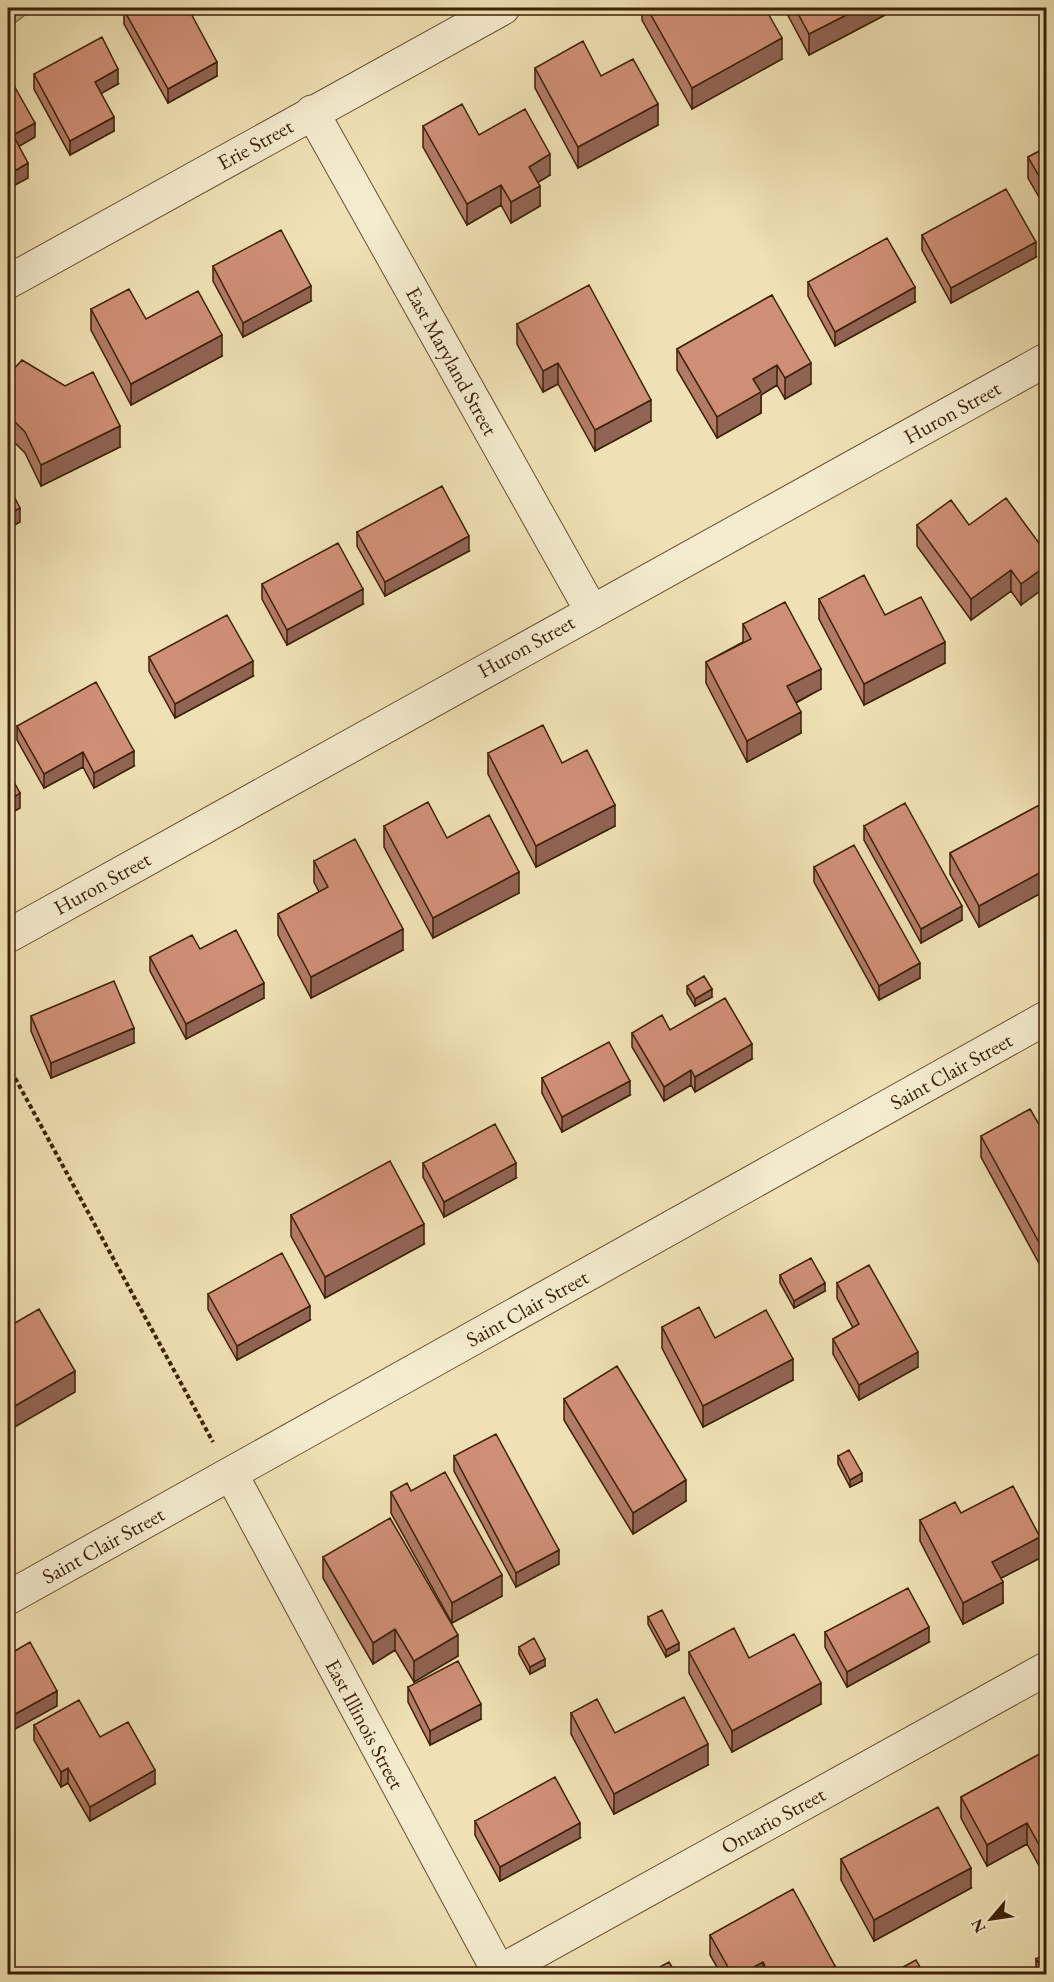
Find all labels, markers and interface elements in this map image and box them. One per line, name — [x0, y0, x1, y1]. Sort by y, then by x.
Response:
street label: Erie Street — [212, 112, 298, 176]
street label: East Maryland Street — [400, 282, 504, 440]
street label: Huron Street — [899, 374, 1006, 450]
street label: Huron Street — [473, 608, 580, 684]
street label: Huron Street — [49, 845, 156, 921]
street label: Saint Clair Street — [885, 1026, 1017, 1116]
street label: Saint Clair Street — [461, 1263, 593, 1353]
street label: Saint Clair Street — [37, 1500, 169, 1590]
street label: East Illinois Street — [319, 1654, 411, 1794]
street label: Ontario Street — [716, 1780, 830, 1860]
north arrow — [961, 1889, 1021, 1949]
text: N — [966, 1915, 991, 1937]

